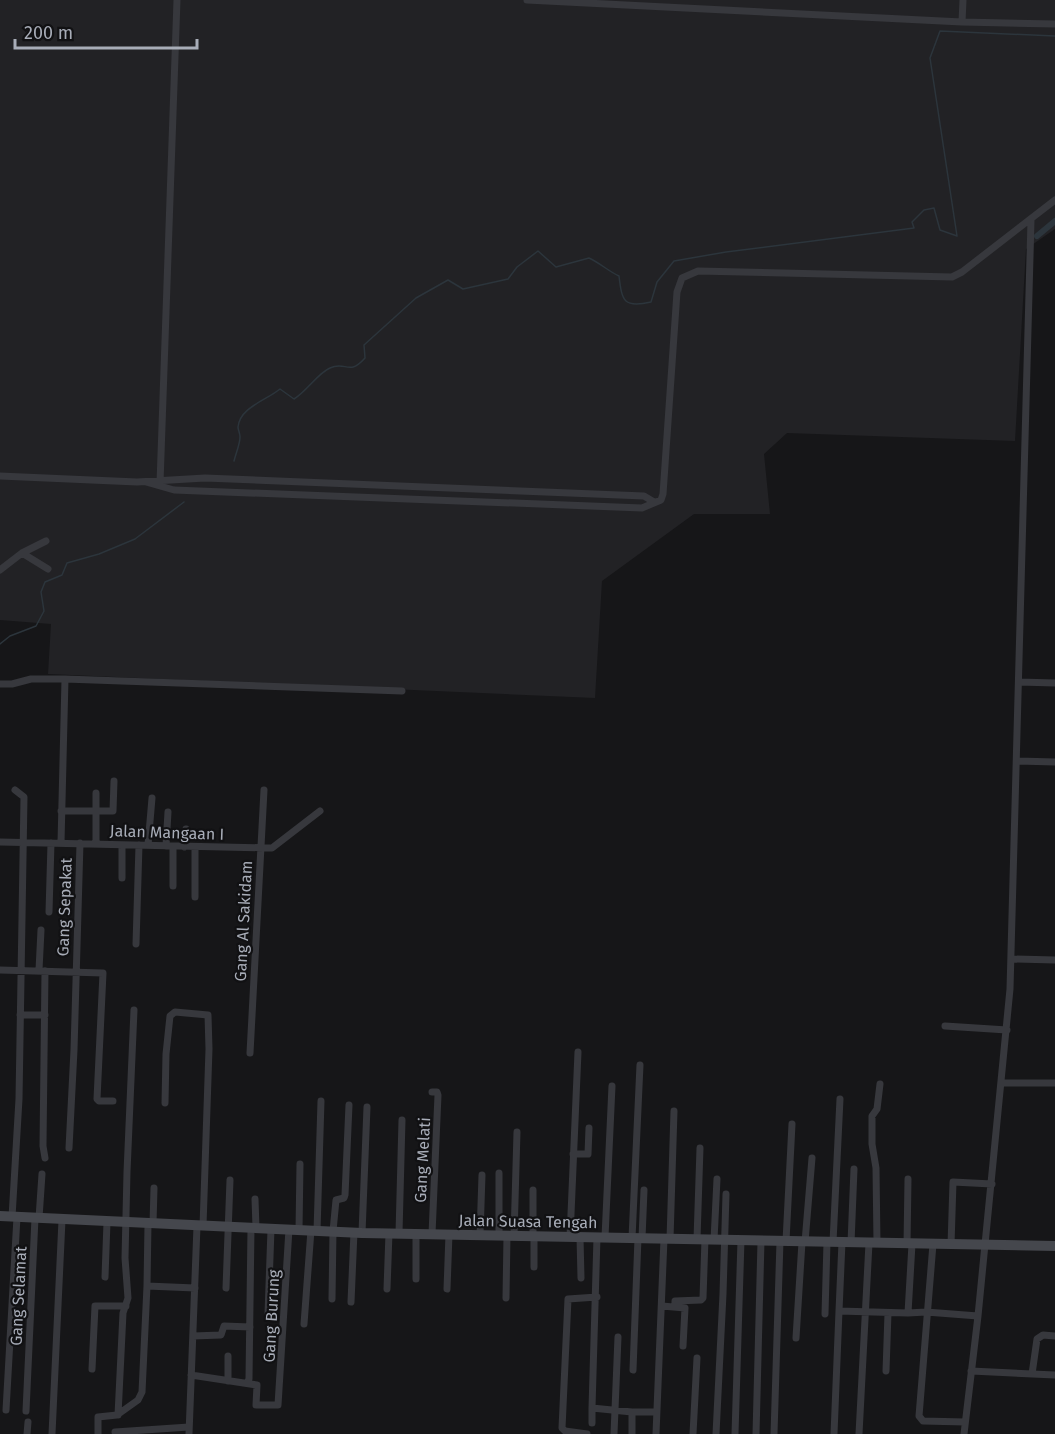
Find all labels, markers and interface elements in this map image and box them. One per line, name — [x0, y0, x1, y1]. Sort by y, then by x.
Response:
scale bar — [15, 12, 196, 50]
text: 200 m — [24, 22, 73, 44]
street label: Jalan Mangaan I — [109, 821, 225, 844]
street label: Gang Sepakat — [53, 857, 76, 957]
street label: Gang Al Sakidam — [231, 860, 256, 982]
street label: Gang Melati — [411, 1117, 434, 1203]
street label: Jalan Suasa Tengah — [458, 1211, 598, 1232]
street label: Gang Selamat — [6, 1246, 31, 1346]
street label: Gang Burung — [260, 1268, 283, 1363]

